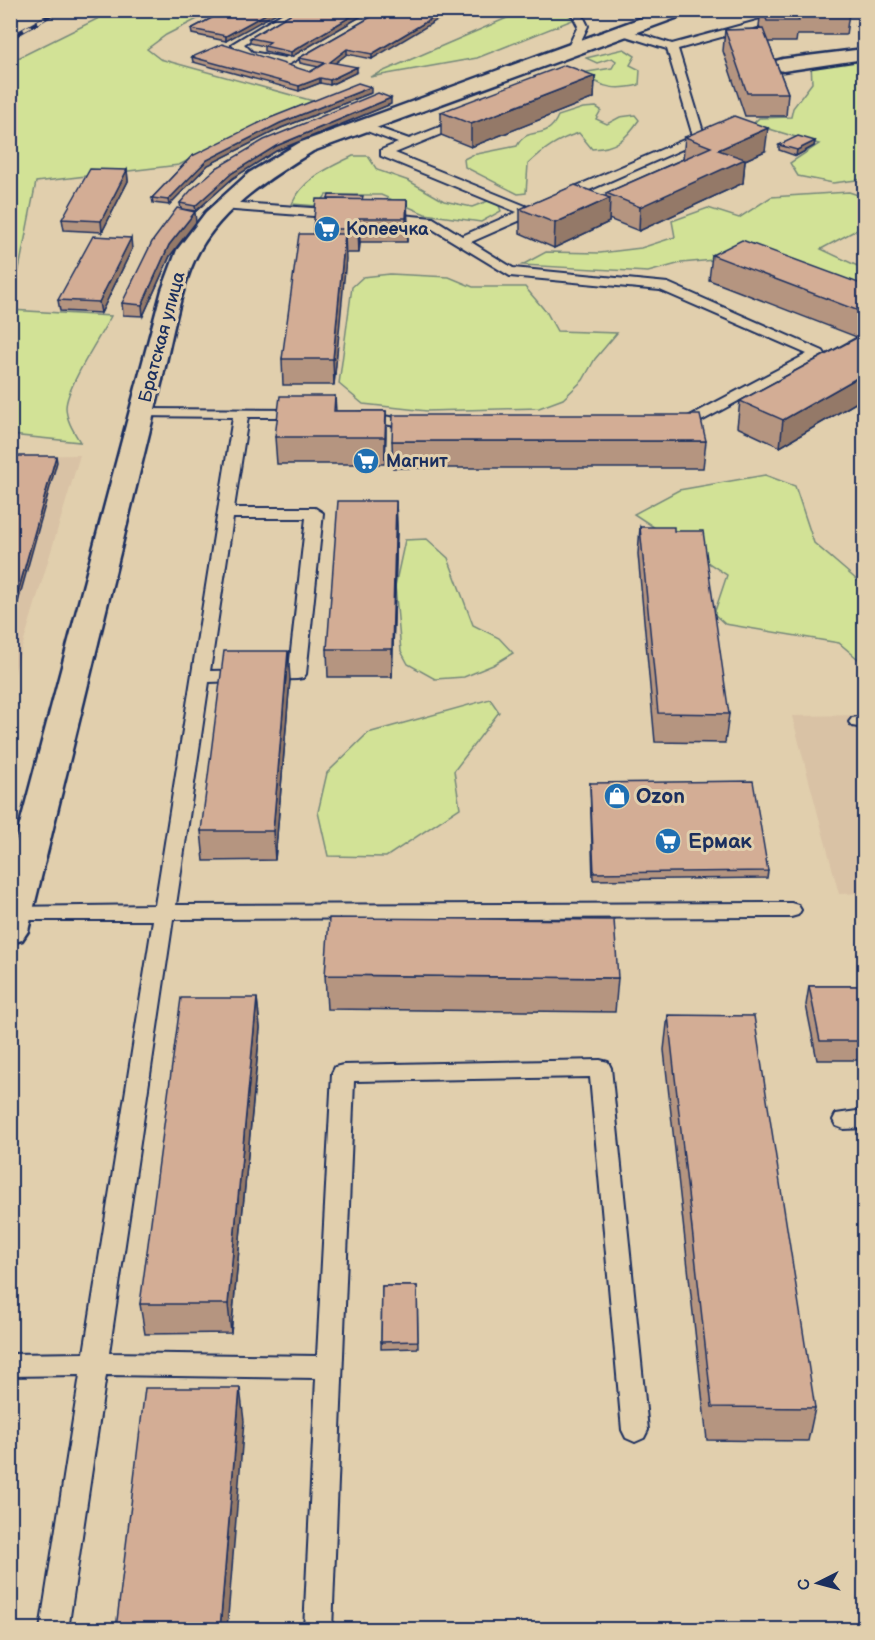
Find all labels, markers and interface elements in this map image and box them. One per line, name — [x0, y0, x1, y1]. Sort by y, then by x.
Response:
supermarket icon: Копеечка — [312, 214, 342, 244]
place label: Копеечка — [346, 219, 429, 240]
street label: Братская улица — [134, 269, 190, 405]
supermarket icon: Магнит — [351, 446, 381, 476]
place label: Магнит — [386, 451, 448, 472]
shop icon: Ozon — [602, 781, 632, 811]
place label: Ozon — [636, 784, 685, 809]
supermarket icon: Ермак — [653, 826, 683, 856]
place label: Ермак — [688, 829, 752, 854]
north arrow — [788, 1553, 848, 1613]
text: С — [795, 1578, 815, 1591]

